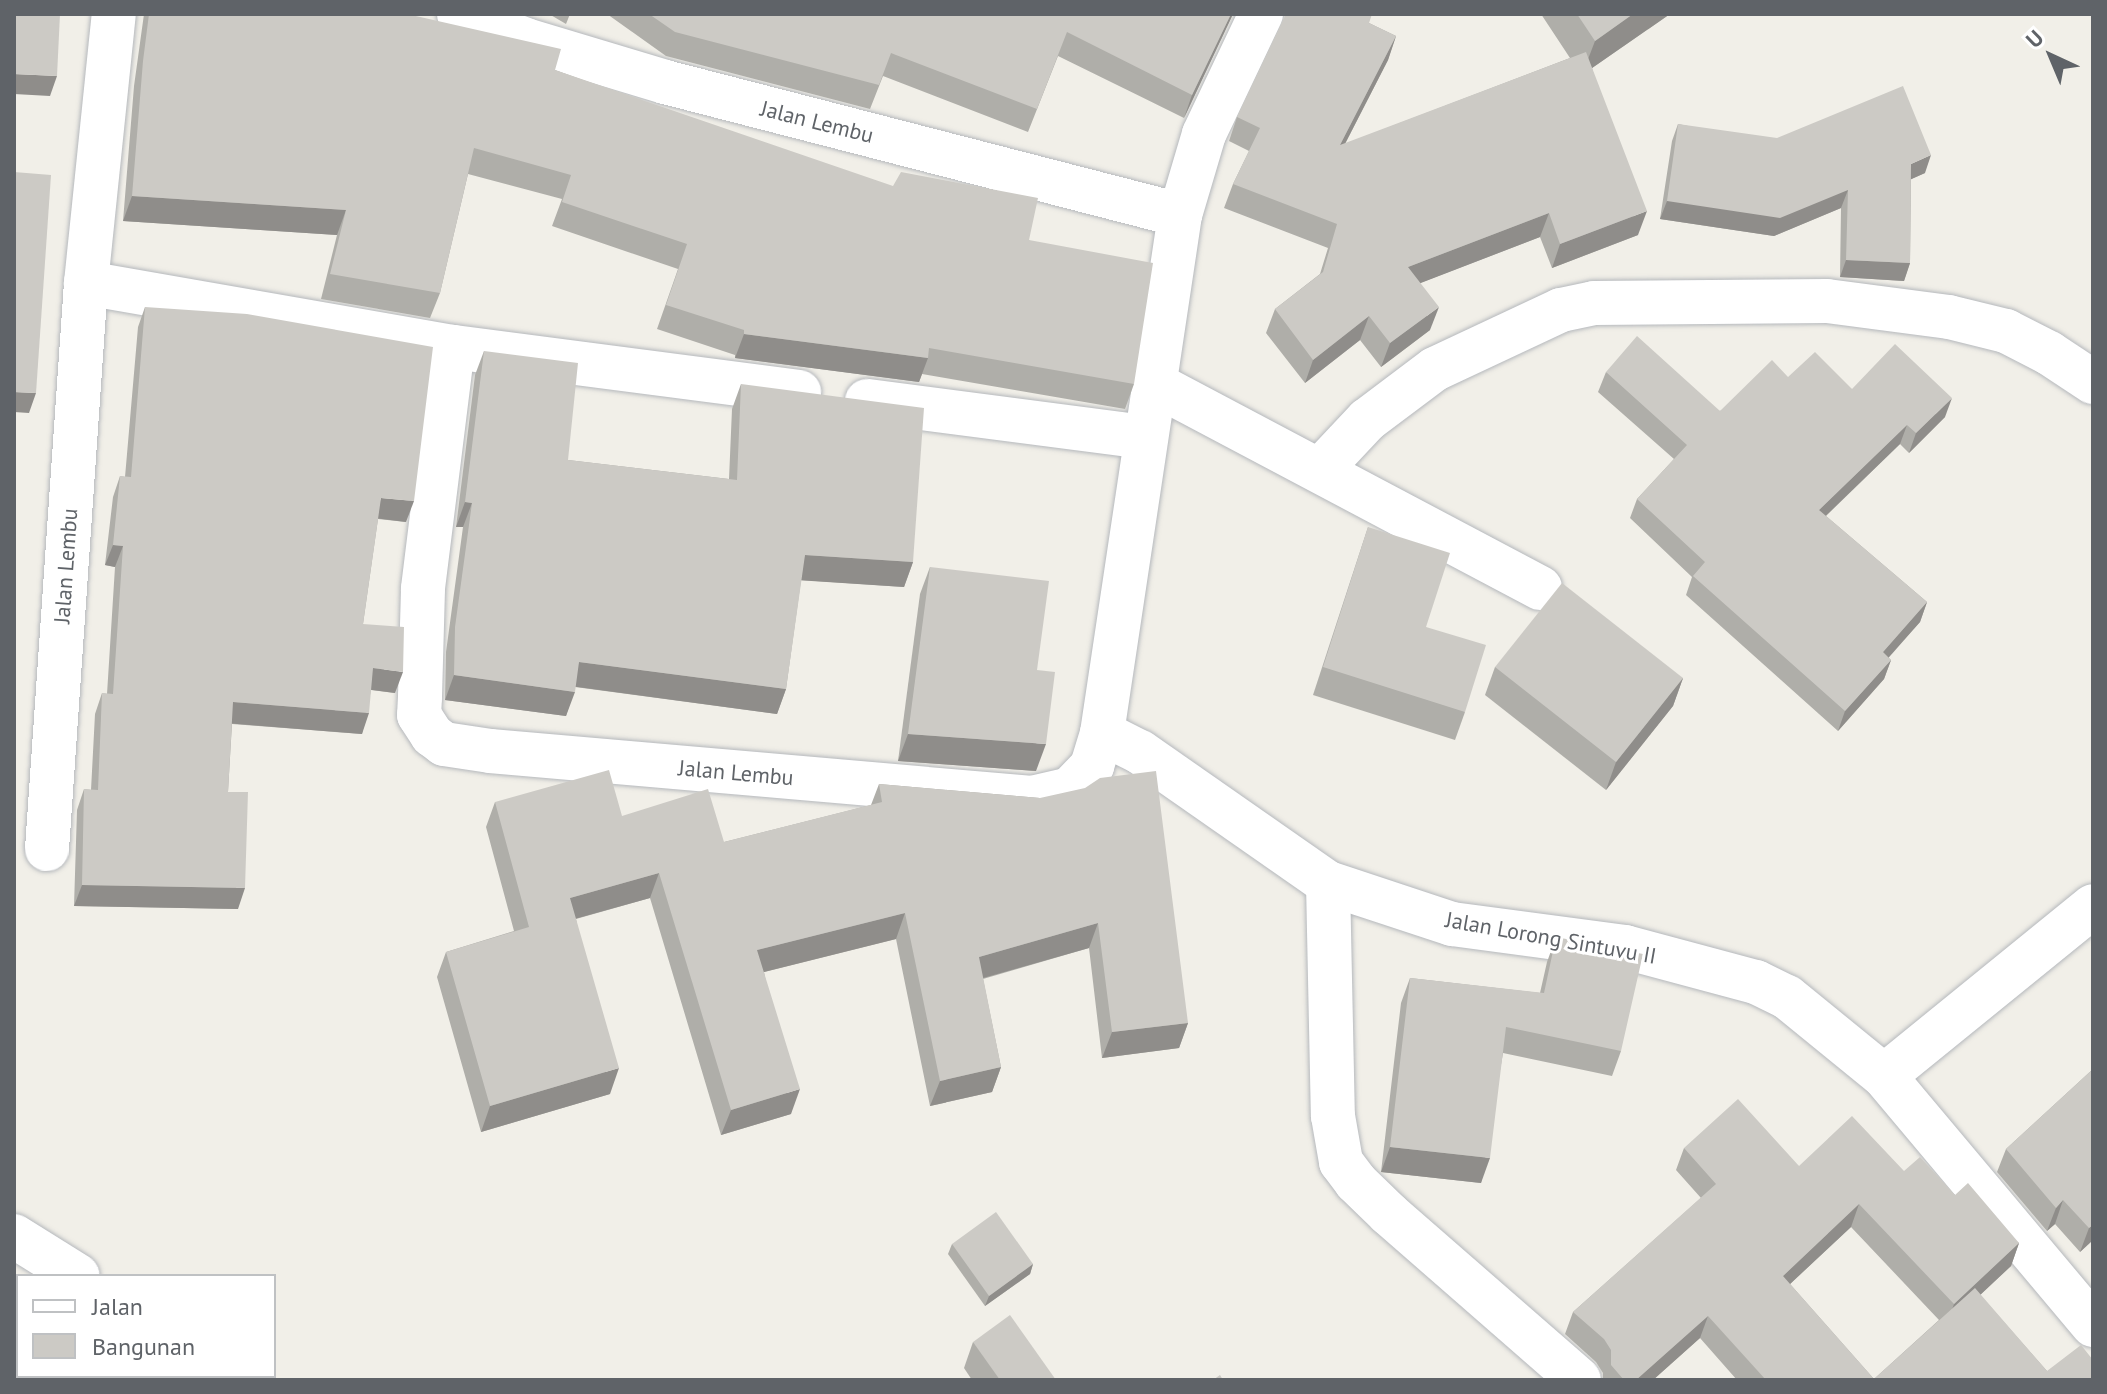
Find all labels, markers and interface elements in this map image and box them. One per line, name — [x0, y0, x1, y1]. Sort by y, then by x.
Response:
north arrow — [2011, 16, 2091, 96]
text: U — [2020, 24, 2049, 54]
street label: Jalan Lembu — [758, 95, 876, 149]
street label: Jalan Lembu — [49, 508, 83, 624]
street label: Jalan Lembu — [677, 755, 795, 791]
street label: Jalan Lorong Sintuvu II — [1444, 906, 1658, 970]
legend — [16, 1274, 276, 1378]
text: Jalan — [92, 1291, 143, 1322]
text: Bangunan — [92, 1331, 195, 1362]

